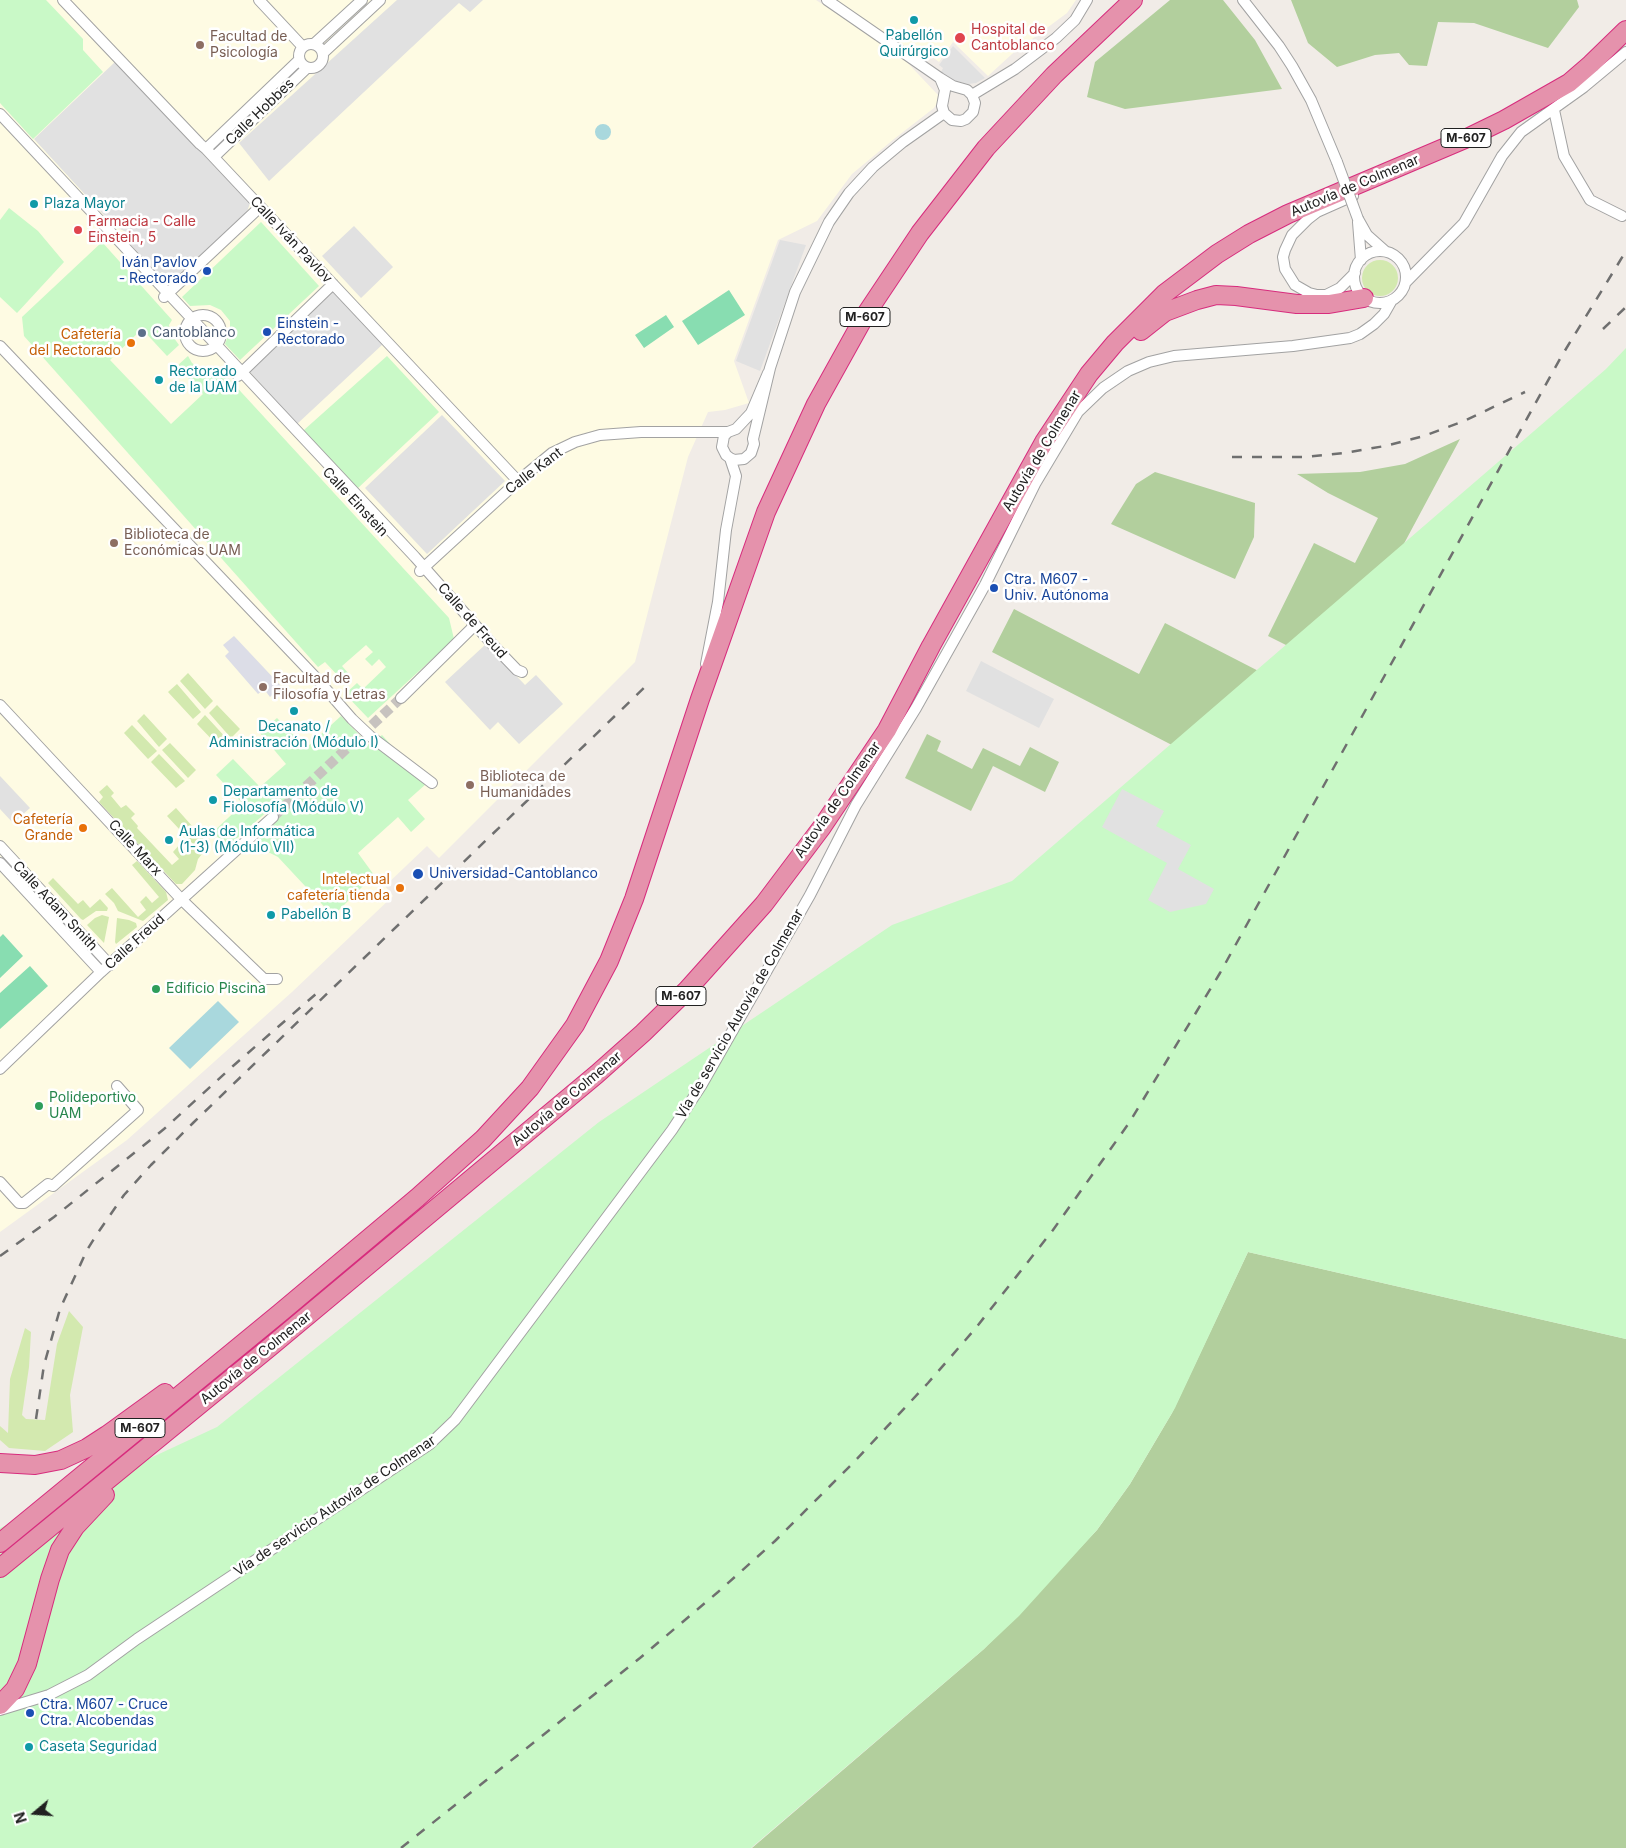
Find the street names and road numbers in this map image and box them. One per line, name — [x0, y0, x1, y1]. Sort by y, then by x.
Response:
street label: Calle Hobbes — [222, 75, 298, 149]
road number: M-607 — [1441, 128, 1491, 148]
street label: Autovía de Colmenar — [1288, 151, 1422, 221]
street label: Calle Iván Pavlov — [246, 193, 336, 287]
road number: M-607 — [840, 308, 890, 326]
street label: Autovía de Colmenar — [999, 387, 1085, 515]
street label: Calle Kant — [502, 444, 566, 498]
street label: Calle Einstein — [319, 464, 391, 540]
street label: Calle de Freud — [434, 580, 510, 662]
street label: Autovía de Colmenar — [792, 739, 884, 861]
street label: Calle Marx — [105, 816, 165, 880]
street label: Calle Adam Smith — [9, 858, 101, 954]
street label: Vía de servicio Autovía de Colmenar — [673, 906, 807, 1122]
street label: Calle Freud — [102, 911, 168, 973]
road number: M-607 — [656, 986, 706, 1006]
street label: Autovía de Colmenar — [509, 1048, 625, 1150]
street label: Autovía de Colmenar — [197, 1308, 315, 1408]
road number: M-607 — [115, 1419, 165, 1438]
street label: Vía de servicio Autovía de Colmenar — [231, 1432, 439, 1580]

